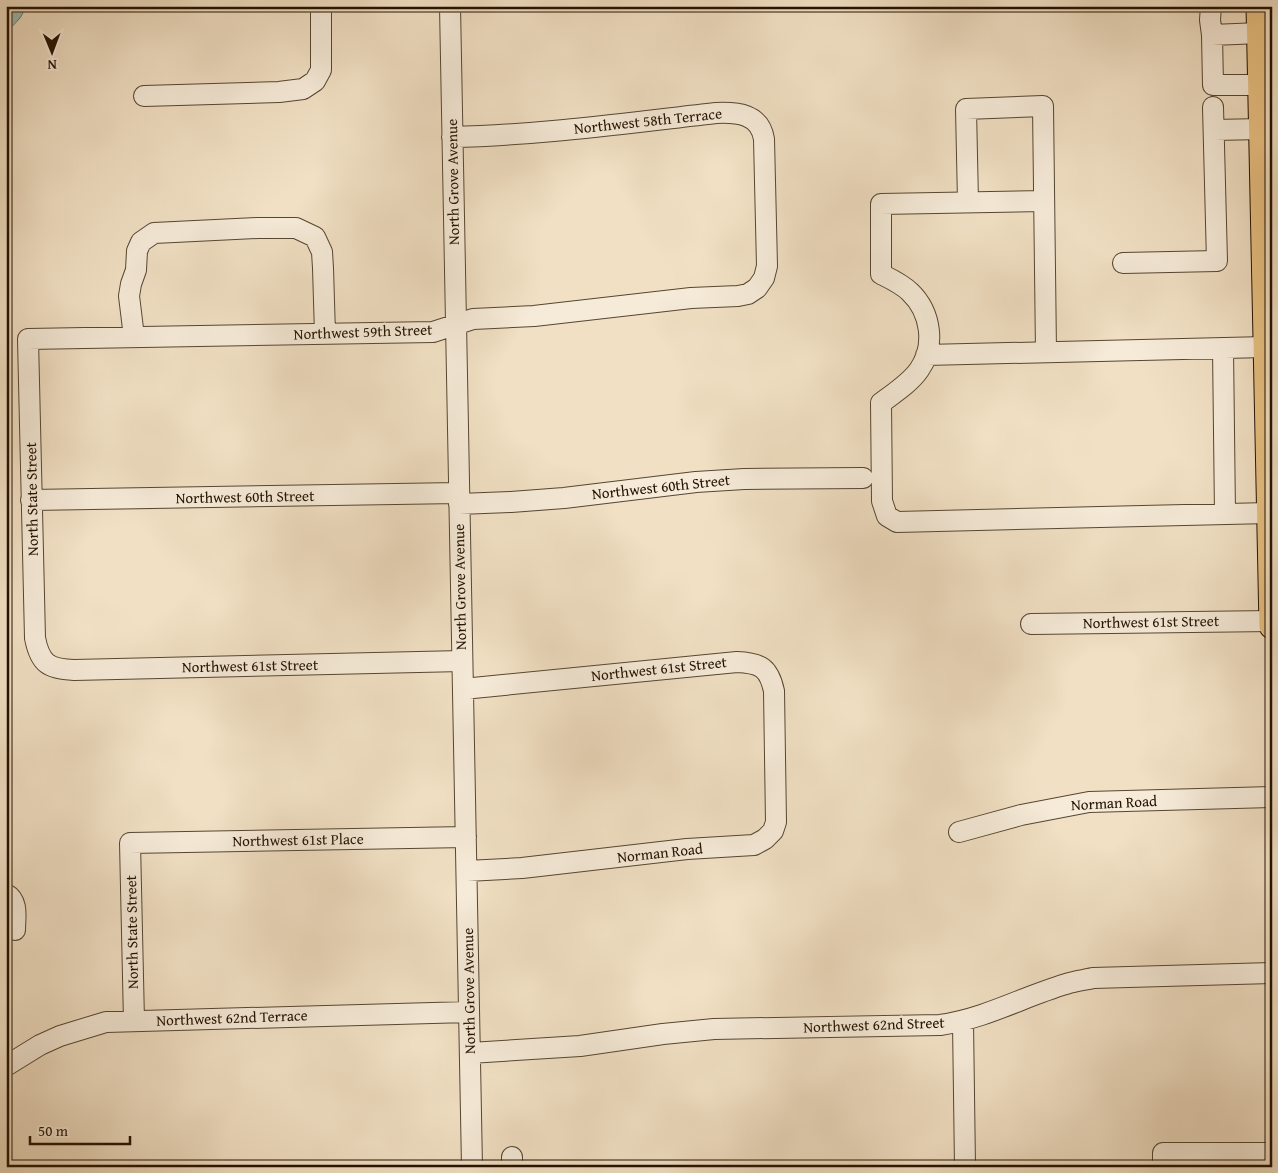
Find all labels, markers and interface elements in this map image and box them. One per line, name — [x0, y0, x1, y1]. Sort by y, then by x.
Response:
north arrow — [28, 28, 78, 78]
text: N — [47, 55, 57, 75]
street label: Northwest 58th Terrace — [573, 102, 723, 139]
street label: North Grove Avenue — [441, 119, 464, 245]
street label: Northwest 59th Street — [293, 319, 433, 344]
street label: North State Street — [20, 441, 43, 556]
street label: Northwest 60th Street — [591, 469, 732, 504]
street label: Northwest 60th Street — [175, 485, 315, 508]
street label: North Grove Avenue — [448, 524, 471, 650]
street label: Northwest 61st Street — [1083, 610, 1220, 633]
street label: Northwest 61st Street — [590, 651, 728, 686]
street label: Northwest 61st Street — [182, 654, 319, 677]
street label: Norman Road — [1070, 790, 1158, 815]
street label: Northwest 61st Place — [232, 828, 364, 851]
street label: Norman Road — [616, 838, 704, 867]
street label: North State Street — [120, 874, 143, 989]
street label: North Grove Avenue — [457, 928, 480, 1054]
street label: Northwest 62nd Terrace — [156, 1004, 308, 1031]
street label: Northwest 62nd Street — [803, 1012, 946, 1037]
scale bar — [30, 1113, 130, 1145]
text: 50 m — [38, 1120, 69, 1141]

